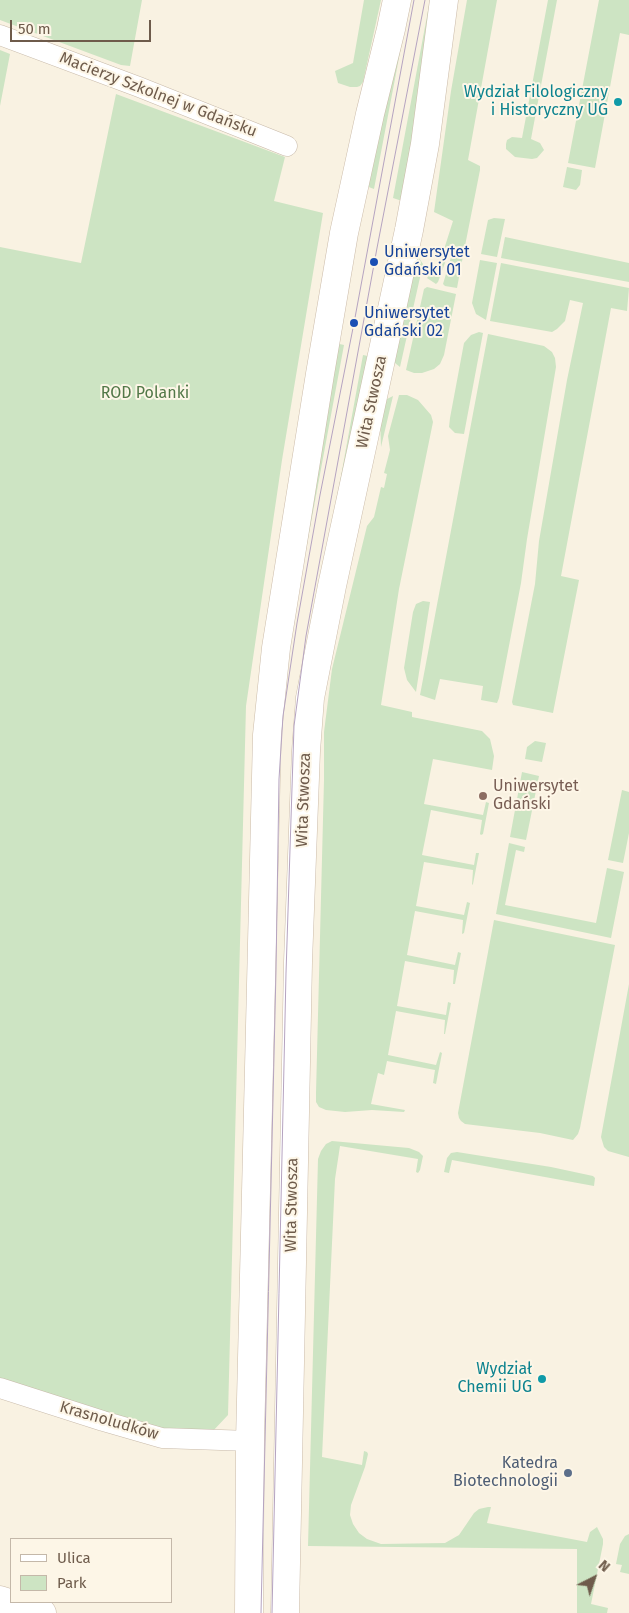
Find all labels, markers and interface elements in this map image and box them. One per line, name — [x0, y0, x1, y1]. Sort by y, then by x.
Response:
scale bar — [12, 10, 154, 42]
text: 50 m — [18, 20, 51, 38]
street label: Macierzy Szkolnej w Gdańsku — [57, 48, 259, 142]
place label: Wydział Filologiczny i Historyczny UG — [464, 83, 608, 121]
marker: Wydział Filologiczny i Historyczny UG — [612, 96, 624, 108]
place label: Uniwersytet Gdański 01 — [384, 243, 470, 281]
marker: Uniwersytet Gdański 01 — [368, 256, 380, 268]
place label: Uniwersytet Gdański 02 — [364, 304, 450, 342]
marker: Uniwersytet Gdański 02 — [348, 317, 360, 329]
street label: Wita Stwosza — [353, 354, 391, 450]
park label: ROD Polanki — [101, 384, 189, 404]
street label: Wita Stwosza — [293, 752, 315, 848]
place label: Uniwersytet Gdański — [493, 777, 579, 815]
marker: Uniwersytet Gdański — [477, 790, 489, 802]
street label: Wita Stwosza — [282, 1158, 302, 1252]
place label: Wydział Chemii UG — [457, 1360, 532, 1398]
marker: Wydział Chemii UG — [536, 1373, 548, 1385]
street label: Krasnoludków — [57, 1398, 161, 1444]
place label: Katedra Biotechnologii — [453, 1454, 558, 1492]
marker: Katedra Biotechnologii — [562, 1467, 574, 1479]
legend — [10, 1538, 172, 1603]
text: Ulica — [57, 1549, 91, 1567]
north arrow — [569, 1553, 619, 1603]
text: N — [595, 1557, 613, 1576]
text: Park — [57, 1574, 87, 1592]

